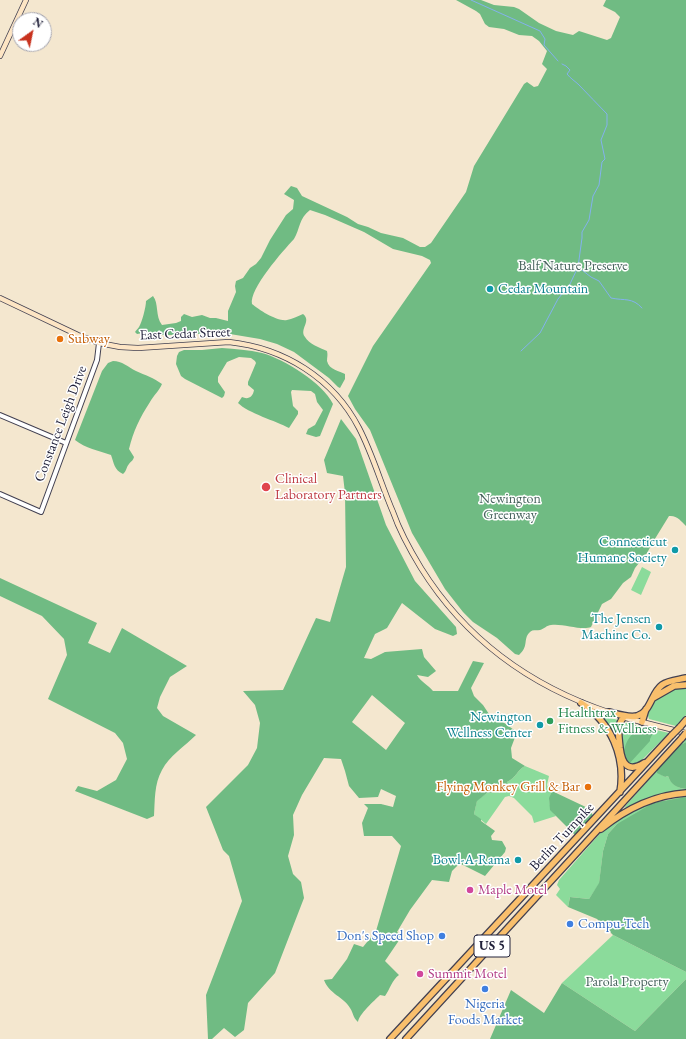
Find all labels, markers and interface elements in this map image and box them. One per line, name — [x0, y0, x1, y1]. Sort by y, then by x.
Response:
north arrow — [12, 12, 52, 52]
text: N — [30, 14, 46, 31]
park label: Balf Nature Preserve — [518, 258, 628, 274]
place label: Cedar Mountain — [498, 281, 588, 297]
marker: Cedar Mountain — [485, 284, 495, 294]
street label: East Cedar Street — [139, 324, 231, 344]
place label: Subway — [68, 331, 110, 347]
marker: Subway — [55, 334, 65, 344]
street label: Constance Leigh Drive — [31, 364, 91, 484]
place label: Clinical Laboratory Partners — [275, 471, 382, 504]
marker: Clinical Laboratory Partners — [260, 481, 272, 493]
park label: Newington Greenway — [479, 491, 541, 524]
place label: Connecticut Humane Society — [578, 534, 667, 566]
marker: Connecticut Humane Society — [670, 545, 680, 555]
place label: The Jensen Machine Co. — [581, 611, 651, 644]
marker: The Jensen Machine Co. — [654, 622, 664, 632]
place label: Healthtrax Fitness & Wellness — [558, 705, 657, 738]
place label: Newington Wellness Center — [446, 709, 532, 742]
marker: Healthtrax Fitness & Wellness — [545, 716, 555, 726]
marker: Newington Wellness Center — [535, 720, 545, 730]
place label: Flying Monkey Grill & Bar — [436, 779, 580, 795]
marker: Flying Monkey Grill & Bar — [583, 782, 593, 792]
street label: Berlin Turnpike — [526, 799, 598, 875]
place label: Bowl-A-Rama — [433, 852, 510, 868]
marker: Bowl-A-Rama — [513, 855, 523, 865]
place label: Maple Motel — [478, 882, 547, 898]
marker: Maple Motel — [465, 885, 475, 895]
place label: Compu-Tech — [578, 916, 650, 932]
marker: Compu-Tech — [565, 919, 575, 929]
place label: Don's Speed Shop — [337, 928, 434, 944]
marker: Don's Speed Shop — [437, 931, 447, 941]
road number: US 5 — [474, 935, 510, 957]
place label: Summit Motel — [428, 966, 507, 982]
marker: Summit Motel — [415, 969, 425, 979]
park label: Parola Property — [585, 974, 669, 990]
marker: Nigeria Foods Market — [480, 984, 490, 994]
place label: Nigeria Foods Market — [448, 996, 522, 1028]

